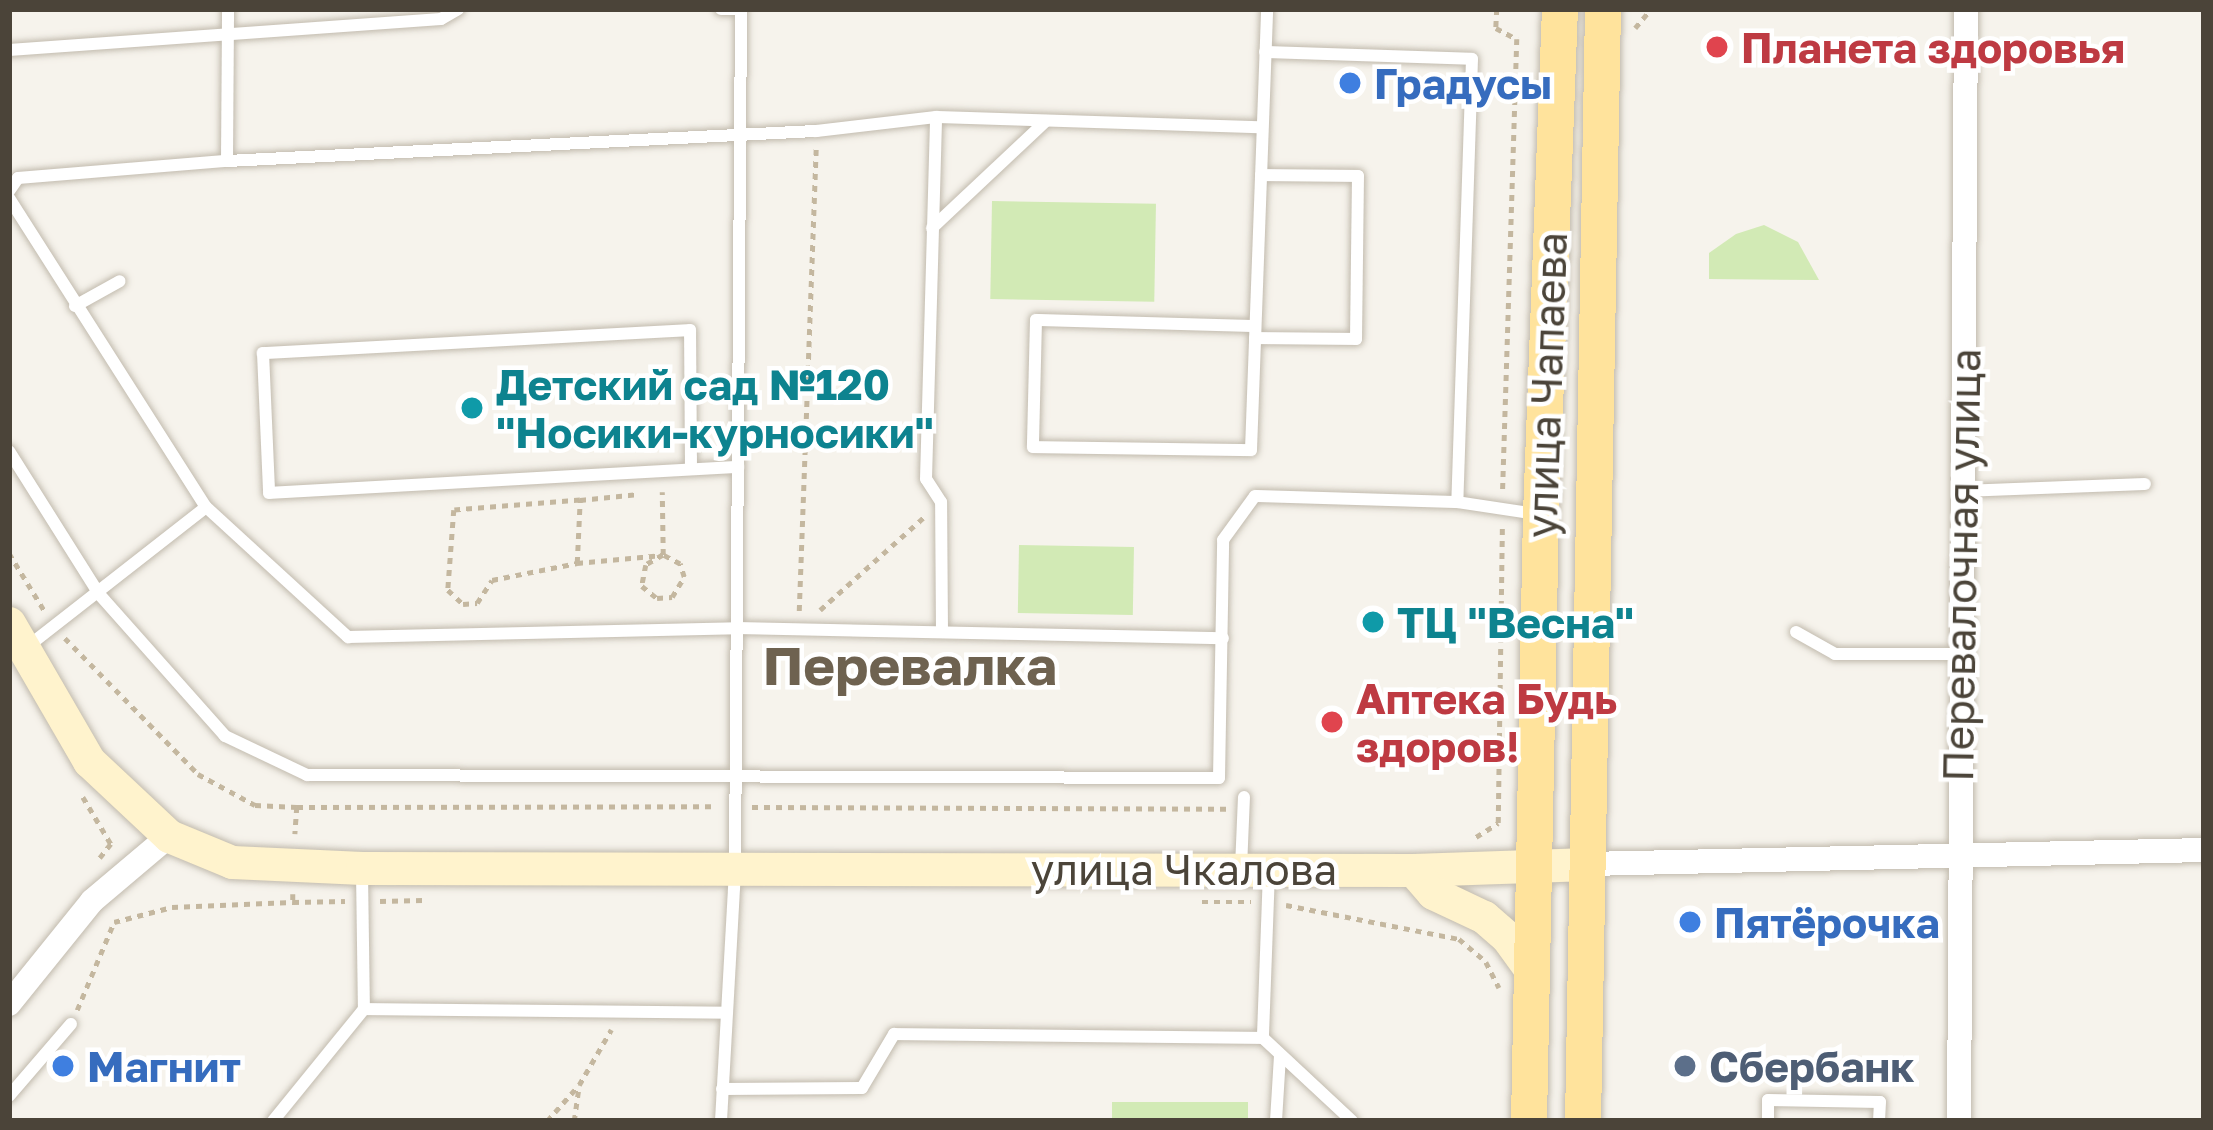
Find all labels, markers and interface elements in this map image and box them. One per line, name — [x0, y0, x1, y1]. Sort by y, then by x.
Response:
place label: Планета здоровья — [1741, 22, 2125, 72]
marker: Планета здоровья — [1704, 34, 1730, 60]
place label: Градусы — [1374, 58, 1552, 108]
marker: Градусы — [1337, 70, 1363, 96]
street label: улица Чапаева — [1515, 231, 1577, 539]
street label: Перевалочная улица — [1932, 348, 1990, 782]
place label: Детский сад №120 "Носики-курносики" — [496, 359, 934, 458]
marker: Детский сад №120 "Носики-курносики" — [459, 395, 485, 421]
place label: ТЦ "Весна" — [1397, 597, 1634, 647]
marker: ТЦ "Весна" — [1360, 609, 1386, 635]
district label: Перевалка — [763, 633, 1057, 697]
place label: Аптека Будь здоров! — [1356, 673, 1617, 771]
marker: Аптека Будь здоров! — [1319, 709, 1345, 735]
street label: улица Чкалова — [1031, 844, 1337, 894]
place label: Пятёрочка — [1714, 897, 1940, 947]
marker: Пятёрочка — [1677, 909, 1703, 935]
place label: Магнит — [87, 1041, 241, 1091]
place label: Сбербанк — [1709, 1041, 1915, 1091]
marker: Магнит — [50, 1053, 76, 1079]
marker: Сбербанк — [1672, 1053, 1698, 1079]

